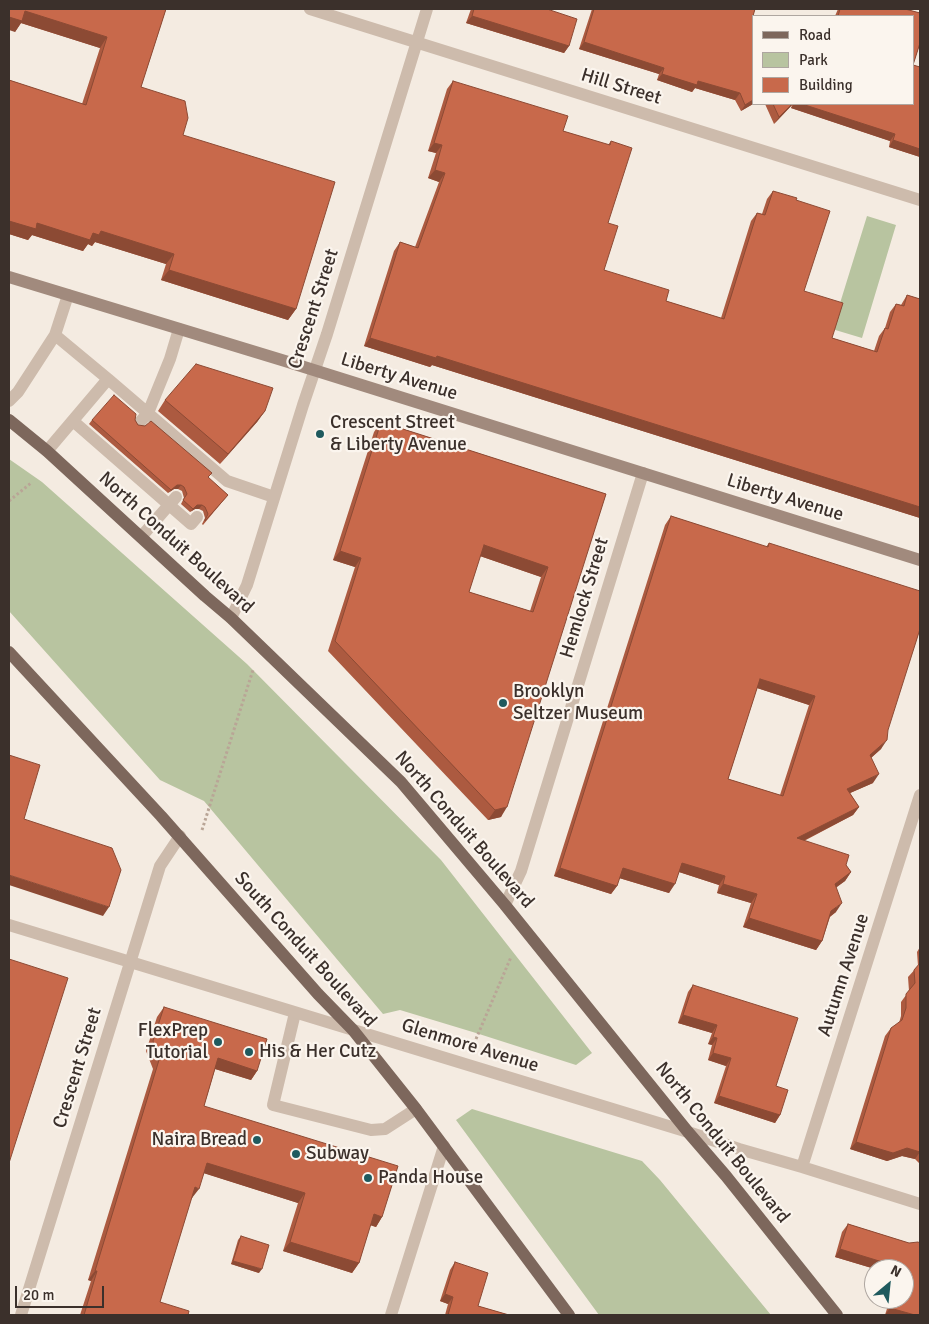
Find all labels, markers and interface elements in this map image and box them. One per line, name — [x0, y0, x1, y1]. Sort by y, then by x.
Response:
legend — [752, 15, 914, 105]
text: Road — [799, 26, 831, 44]
text: Park — [799, 51, 828, 69]
street label: Hill Street — [578, 64, 664, 110]
text: Building — [799, 76, 853, 94]
street label: Crescent Street — [284, 246, 344, 372]
street label: Liberty Avenue — [338, 348, 460, 406]
place label: Crescent Street & Liberty Avenue — [330, 412, 467, 456]
marker: Crescent Street & Liberty Avenue — [314, 428, 326, 440]
street label: North Conduit Boulevard — [94, 467, 258, 619]
street label: Liberty Avenue — [724, 469, 846, 527]
street label: Hemlock Street — [556, 535, 614, 661]
place label: Brooklyn Seltzer Museum — [513, 681, 643, 725]
marker: Brooklyn Seltzer Museum — [497, 697, 509, 709]
street label: North Conduit Boulevard — [390, 747, 538, 913]
street label: South Conduit Boulevard — [229, 868, 381, 1032]
street label: Autumn Avenue — [813, 911, 875, 1039]
street label: Crescent Street — [49, 1005, 107, 1131]
street label: Glenmore Avenue — [399, 1014, 541, 1078]
place label: FlexPrep Tutorial — [138, 1020, 208, 1064]
marker: FlexPrep Tutorial — [212, 1036, 224, 1048]
place label: His & Her Cutz — [259, 1041, 376, 1063]
marker: His & Her Cutz — [243, 1046, 255, 1058]
street label: North Conduit Boulevard — [650, 1058, 794, 1228]
place label: Naira Bread — [152, 1129, 247, 1151]
marker: Naira Bread — [251, 1134, 263, 1146]
place label: Subway — [306, 1143, 369, 1165]
marker: Subway — [290, 1148, 302, 1160]
place label: Panda House — [378, 1167, 483, 1189]
marker: Panda House — [362, 1172, 374, 1184]
north arrow — [864, 1259, 914, 1309]
text: N — [888, 1261, 904, 1281]
scale bar — [18, 1276, 106, 1308]
text: 20 m — [23, 1286, 54, 1304]

